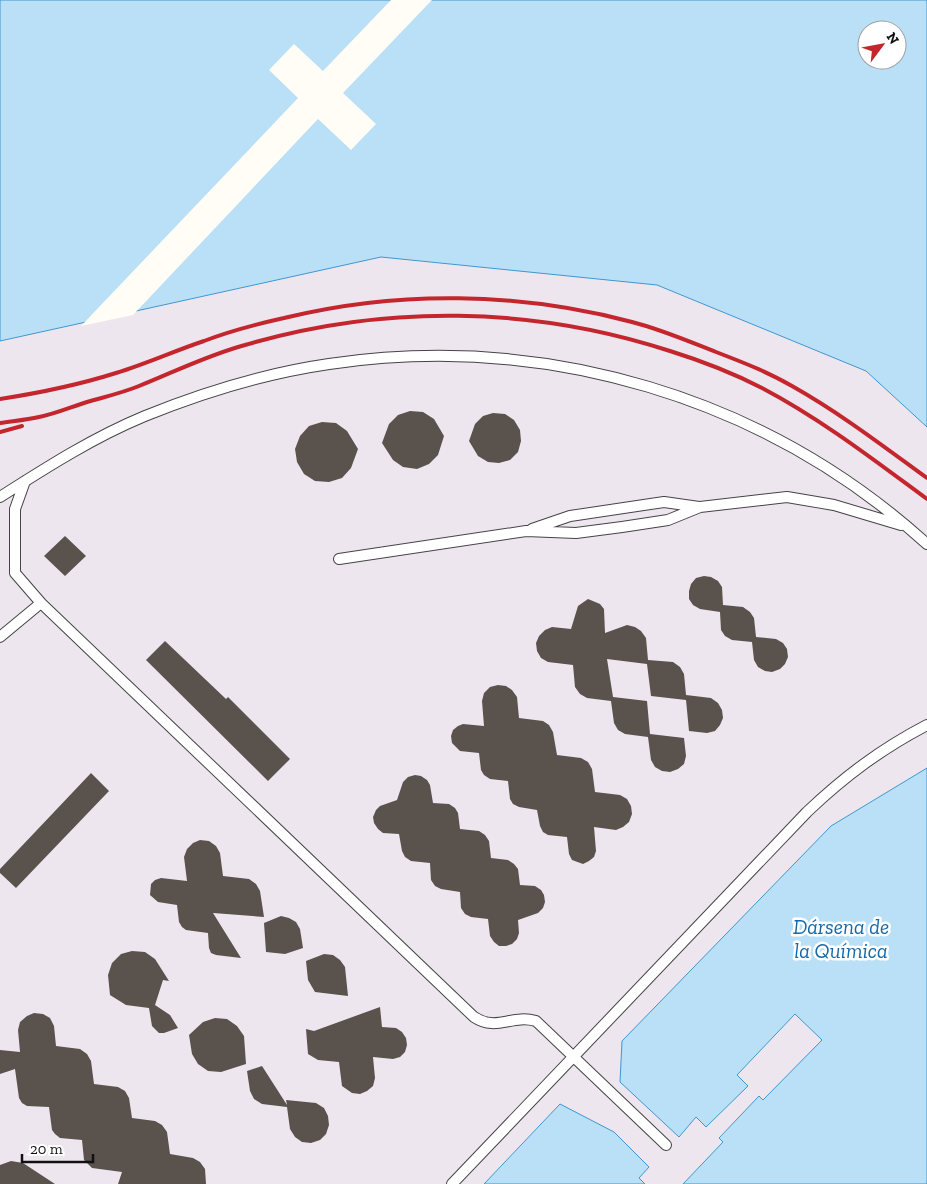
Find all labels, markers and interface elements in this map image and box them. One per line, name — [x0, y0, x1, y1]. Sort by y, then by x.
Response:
north arrow — [857, 20, 907, 70]
text: N — [883, 29, 903, 48]
water label: Dársena de la Química — [793, 914, 889, 963]
scale bar — [22, 1132, 94, 1164]
text: 20 m — [30, 1140, 63, 1158]

